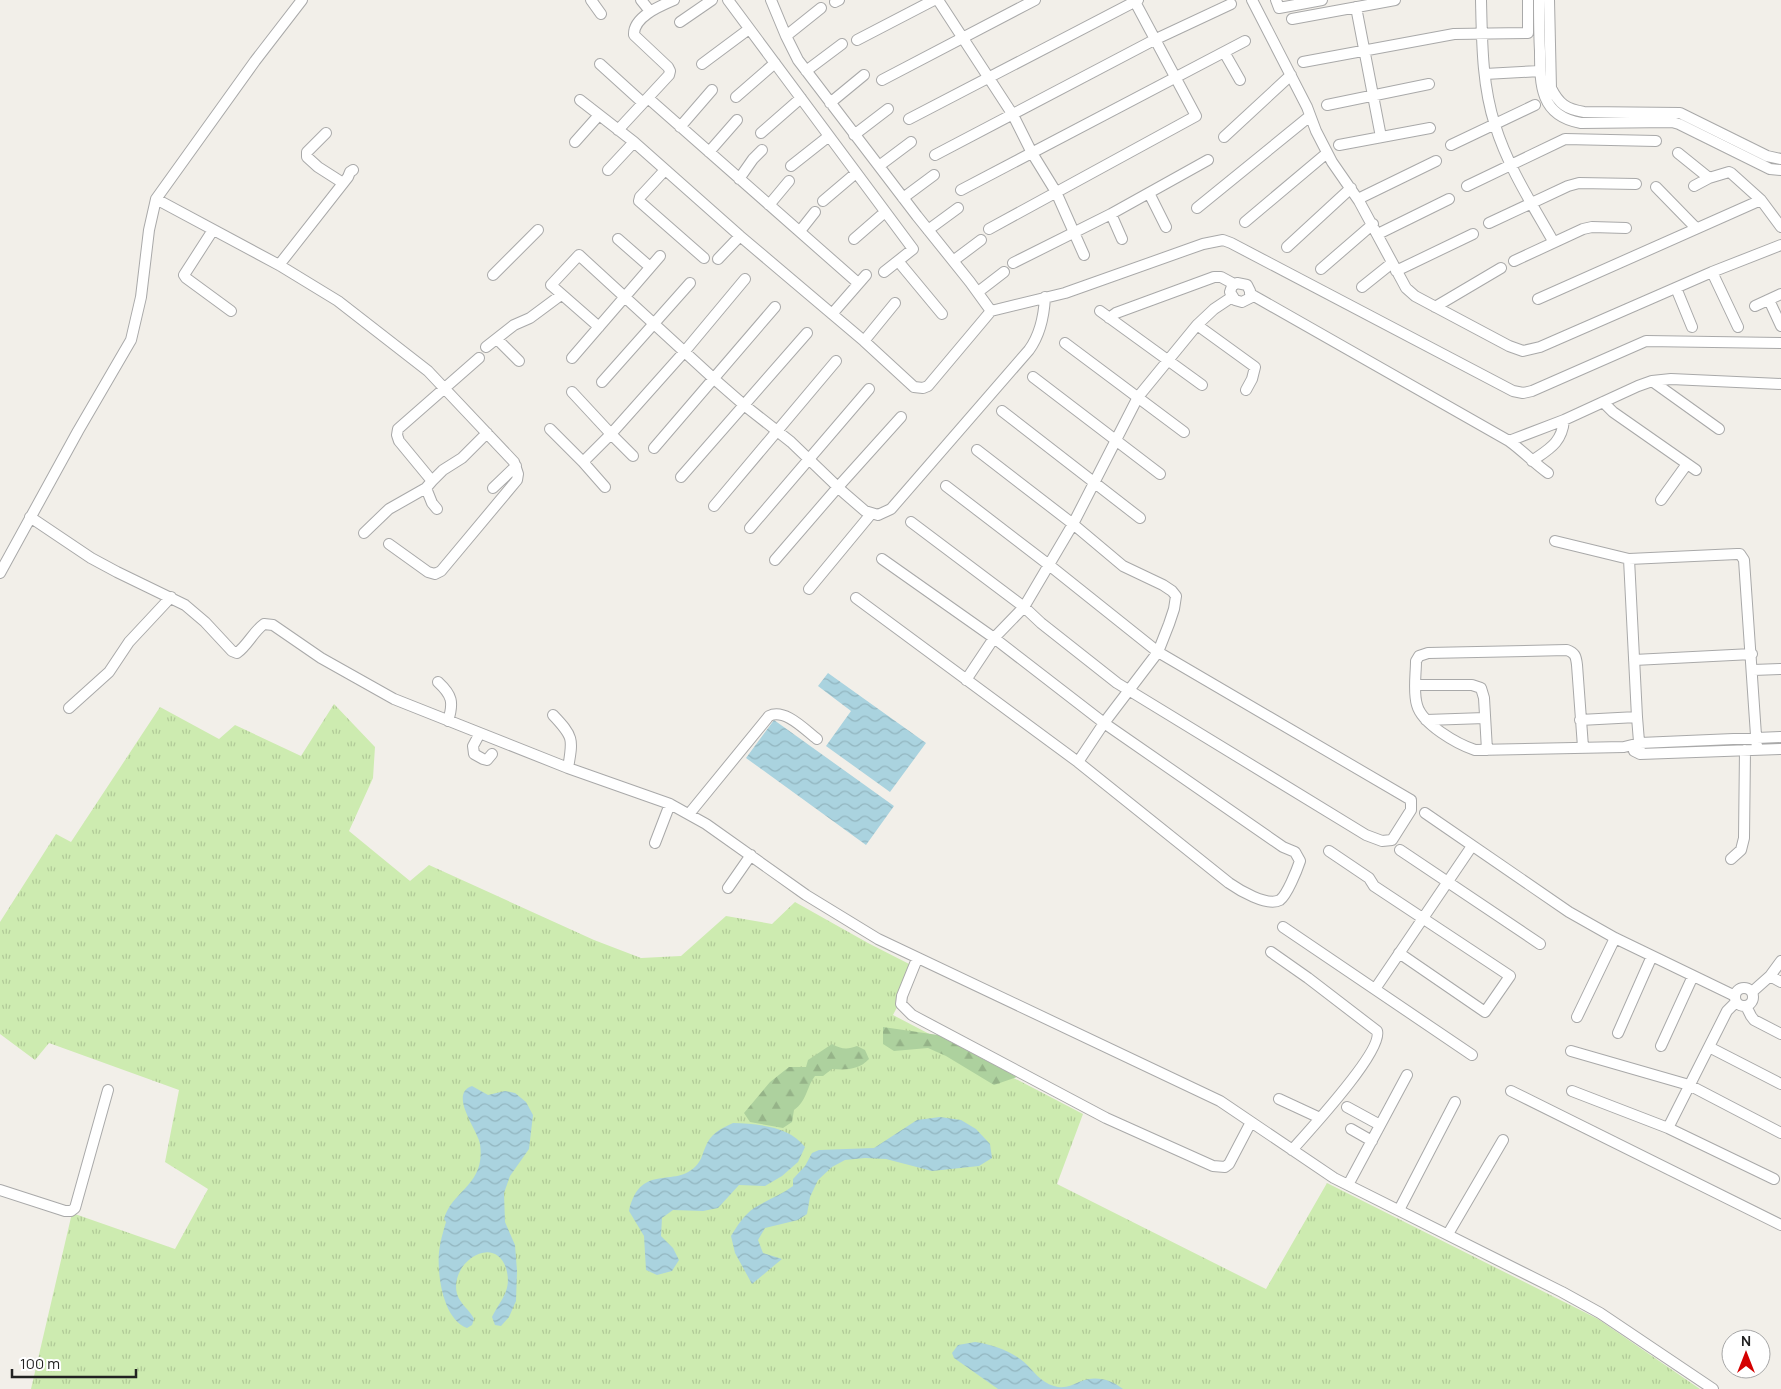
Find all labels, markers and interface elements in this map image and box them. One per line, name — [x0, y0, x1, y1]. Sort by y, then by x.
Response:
north arrow — [1721, 1329, 1771, 1379]
text: N — [1741, 1331, 1751, 1350]
scale bar — [12, 1346, 136, 1378]
text: 100 m — [20, 1353, 60, 1374]

